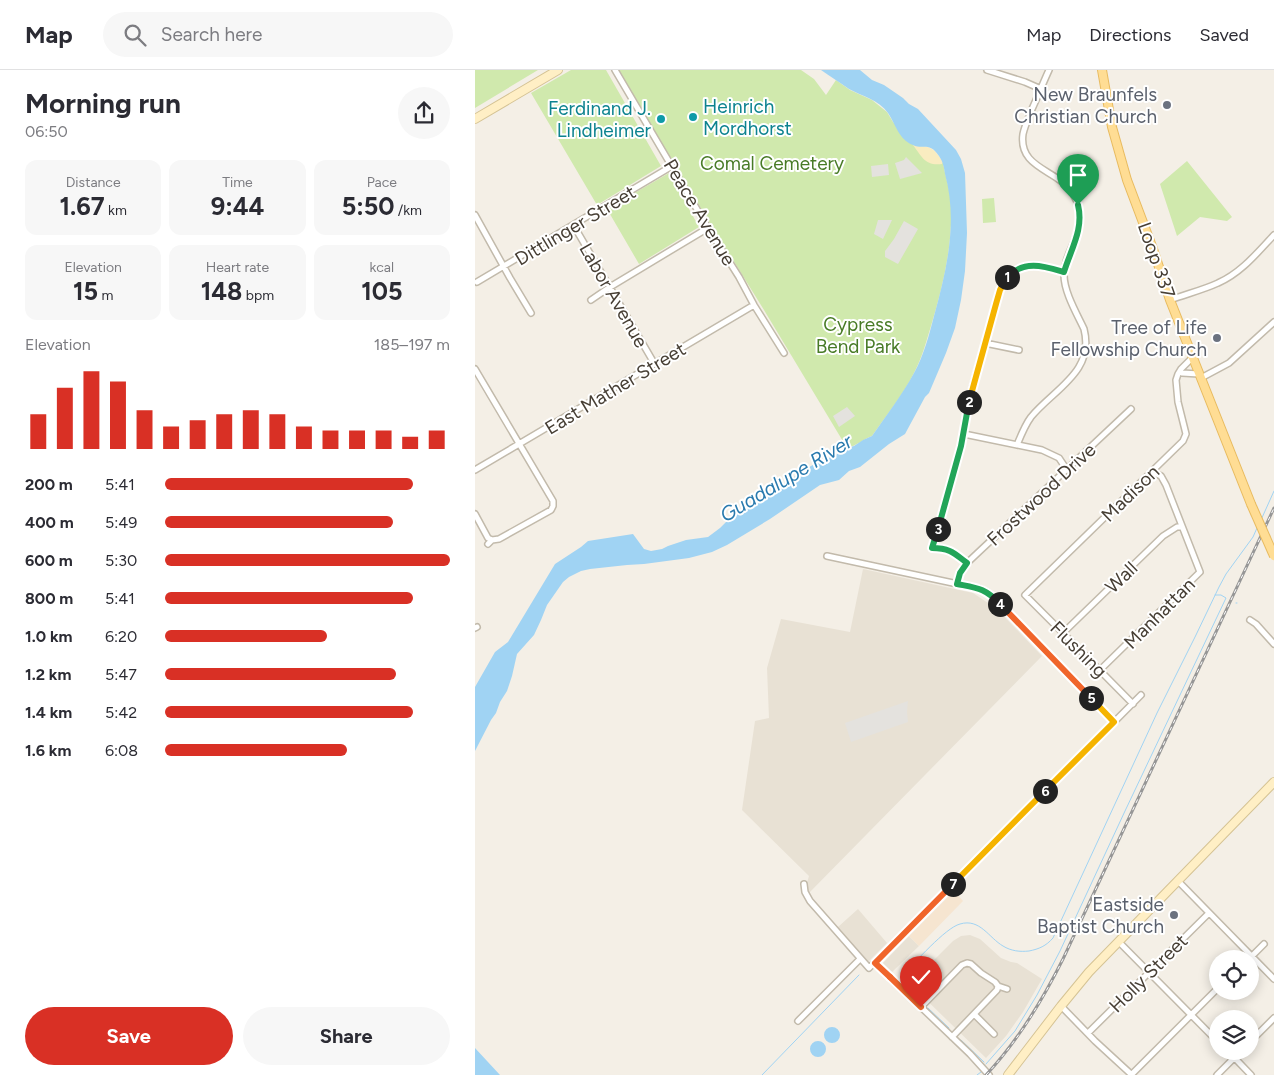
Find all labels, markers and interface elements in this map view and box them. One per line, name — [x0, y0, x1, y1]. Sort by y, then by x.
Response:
search box — [103, 12, 453, 57]
text: Map — [25, 20, 73, 49]
icon: search — [121, 21, 149, 49]
text: Search here — [161, 23, 262, 46]
text: Map — [1026, 24, 1061, 46]
text: Directions — [1089, 24, 1171, 46]
text: Saved — [1199, 24, 1249, 46]
place label: New Braunfels Christian Church — [1014, 83, 1157, 128]
text: Morning run — [25, 86, 181, 120]
button: share — [398, 87, 450, 139]
place label: Heinrich Mordhorst — [703, 95, 792, 140]
place label: Ferdinand J. Lindheimer — [548, 97, 652, 142]
marker: New Braunfels Christian Church — [1161, 99, 1173, 111]
marker: Heinrich Mordhorst — [687, 111, 699, 123]
marker: Ferdinand J. Lindheimer — [655, 113, 667, 125]
text: 06:50 — [25, 122, 68, 141]
park label: Comal Cemetery — [700, 152, 844, 175]
pin — [1057, 154, 1099, 205]
street label: Peace Avenue — [659, 155, 740, 270]
icon: arrive — [1064, 161, 1092, 189]
text: Distance — [66, 174, 121, 191]
text: Time — [222, 174, 253, 191]
text: Pace — [367, 174, 397, 191]
street label: Dittlinger Street — [511, 180, 640, 271]
text: 1.67 — [60, 191, 105, 221]
text: 9:44 — [211, 191, 264, 221]
text: 5:50 — [342, 191, 394, 221]
text: km — [105, 202, 127, 219]
text: /km — [394, 202, 422, 219]
street label: Loop 337 — [1133, 219, 1180, 301]
street label: Labor Avenue — [574, 239, 653, 352]
text: Elevation — [64, 259, 122, 276]
text: Heart rate — [206, 259, 269, 276]
text: kcal — [370, 259, 394, 276]
pin: 1 — [995, 264, 1019, 290]
text: 1 — [1005, 269, 1010, 286]
text: 15 — [73, 276, 98, 306]
text: 148 — [201, 276, 242, 306]
text: 105 — [361, 276, 402, 306]
text: m — [98, 287, 113, 304]
text: bpm — [242, 287, 274, 304]
park label: Cypress Bend Park — [816, 313, 901, 358]
place label: Tree of Life Fellowship Church — [1050, 316, 1207, 361]
marker: Tree of Life Fellowship Church — [1211, 332, 1223, 344]
text: Elevation — [25, 335, 91, 354]
text: 185–197 m — [374, 335, 450, 354]
street label: East Mather Street — [541, 337, 690, 439]
pin: 2 — [957, 390, 981, 414]
text: 2 — [965, 394, 974, 411]
water label: Guadalupe River — [716, 428, 857, 527]
street label: Frostwood Drive — [982, 438, 1100, 551]
street label: Madison — [1097, 460, 1164, 527]
text: 200 m — [25, 475, 73, 494]
text: 5:41 — [105, 475, 135, 494]
text: 400 m — [25, 513, 74, 532]
text: 5:49 — [105, 513, 137, 532]
pin: 3 — [925, 516, 951, 542]
text: 3 — [935, 521, 942, 538]
text: 600 m — [25, 551, 73, 570]
text: 5:30 — [105, 551, 137, 570]
street label: Wall — [1101, 557, 1142, 598]
street label: Manhattan — [1119, 573, 1200, 654]
text: 800 m — [25, 589, 73, 608]
text: 5:41 — [105, 589, 135, 608]
pin: 4 — [987, 592, 1013, 616]
text: 4 — [996, 596, 1005, 613]
street label: Flushing — [1046, 616, 1112, 682]
text: 1.0 km — [25, 627, 72, 646]
text: 6:20 — [105, 627, 137, 646]
text: 1.2 km — [25, 665, 71, 684]
text: 5:47 — [105, 665, 137, 684]
pin: 5 — [1079, 686, 1103, 710]
text: 5 — [1087, 690, 1096, 707]
text: 1.4 km — [25, 703, 72, 722]
text: 5:42 — [105, 703, 137, 722]
text: 1.6 km — [25, 741, 71, 760]
text: 6:08 — [105, 741, 138, 760]
pin: 6 — [1033, 778, 1057, 804]
text: 6 — [1041, 783, 1050, 800]
pin: 7 — [941, 872, 965, 896]
text: 7 — [950, 876, 957, 893]
place label: Eastside Baptist Church — [1037, 893, 1164, 938]
marker: Eastside Baptist Church — [1168, 909, 1180, 921]
street label: Holly Street — [1104, 929, 1192, 1017]
map controls — [1209, 950, 1259, 1060]
button: locate — [1209, 950, 1259, 1000]
pin — [900, 956, 942, 1007]
icon: check — [907, 963, 935, 991]
button: Save — [25, 1007, 233, 1065]
button: Share — [243, 1007, 450, 1065]
button: layers — [1209, 1010, 1259, 1060]

